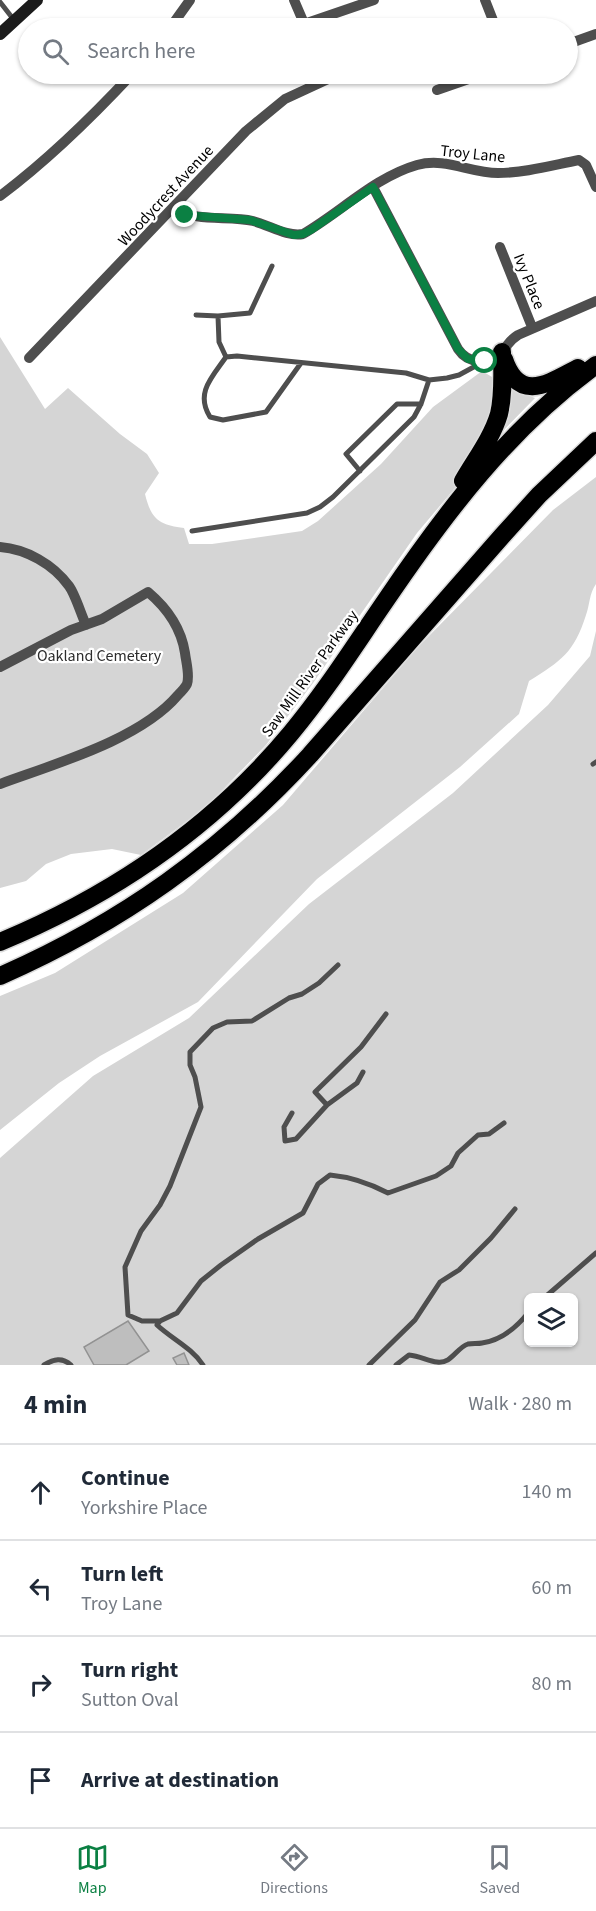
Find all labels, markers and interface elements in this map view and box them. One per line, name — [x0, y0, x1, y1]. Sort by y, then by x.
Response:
search box — [18, 18, 578, 84]
icon: search — [39, 35, 72, 68]
text: Search here — [87, 35, 195, 67]
street label: Woodycrest Avenue — [113, 140, 219, 251]
street label: Troy Lane — [439, 140, 506, 168]
route end — [171, 201, 197, 227]
street label: Ivy Place — [508, 250, 550, 313]
route start — [471, 347, 497, 373]
street label: Saw Mill River Parkway — [256, 605, 364, 742]
park label: Oakland Cemetery — [37, 645, 162, 667]
map controls — [524, 1293, 578, 1347]
button: layers — [524, 1293, 578, 1347]
text: 4 min — [24, 1386, 87, 1423]
text: Walk · 280 m — [468, 1390, 572, 1418]
text: Continue — [81, 1462, 170, 1494]
icon: ahead — [24, 1476, 57, 1509]
text: 140 m — [522, 1478, 572, 1506]
text: Yorkshire Place — [81, 1494, 207, 1522]
text: Turn left — [81, 1558, 163, 1590]
icon: left — [24, 1572, 57, 1605]
text: 60 m — [532, 1574, 572, 1602]
text: Troy Lane — [81, 1590, 162, 1618]
text: Turn right — [81, 1654, 178, 1686]
icon: right — [24, 1668, 57, 1701]
text: 80 m — [532, 1670, 572, 1698]
text: Sutton Oval — [81, 1686, 179, 1714]
icon: arrive — [24, 1764, 57, 1797]
text: Arrive at destination — [81, 1764, 279, 1796]
tab: Map — [76, 1841, 109, 1899]
tab: Directions — [260, 1841, 328, 1899]
tab: Saved — [479, 1841, 520, 1899]

